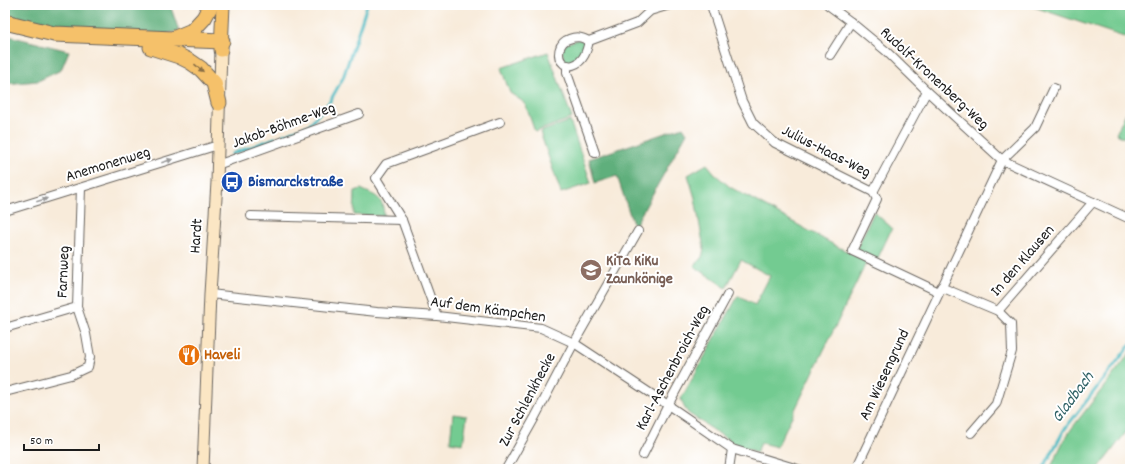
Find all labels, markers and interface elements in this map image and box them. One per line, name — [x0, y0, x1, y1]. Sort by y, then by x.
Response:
street label: Rudolf-Kronenberg-Weg — [874, 22, 994, 136]
one-way arrow — [194, 64, 204, 73]
street label: Jakob-Böhme-Weg — [229, 97, 339, 155]
street label: Julius-Haas-Weg — [777, 120, 875, 184]
street label: Anemonenweg — [63, 141, 153, 189]
one-way arrow — [161, 158, 173, 164]
bus stop icon: Bismarckstraße — [219, 169, 245, 195]
place label: Bismarckstraße — [248, 171, 343, 194]
one-way arrow — [37, 197, 49, 203]
street label: Hardt — [184, 218, 210, 254]
street label: In den Klausen — [985, 220, 1061, 302]
street label: Farnweg — [52, 245, 76, 299]
place label: KiTa KiKu Zaunkönige — [606, 250, 673, 291]
school or university icon: KiTa KiKu Zaunkönige — [578, 257, 604, 283]
street label: Auf dem Kämpchen — [429, 291, 547, 329]
street label: Karl-Aschenbroich-Weg — [630, 301, 716, 435]
street label: Am Wiesengrund — [854, 326, 916, 424]
restaurant icon: Haveli — [176, 342, 202, 368]
place label: Haveli — [204, 344, 240, 367]
street label: Zur Schlenkhecke — [494, 349, 562, 451]
water label: Gladbach — [1047, 366, 1102, 429]
scale bar — [24, 426, 99, 452]
text: 50 m — [30, 433, 53, 450]

